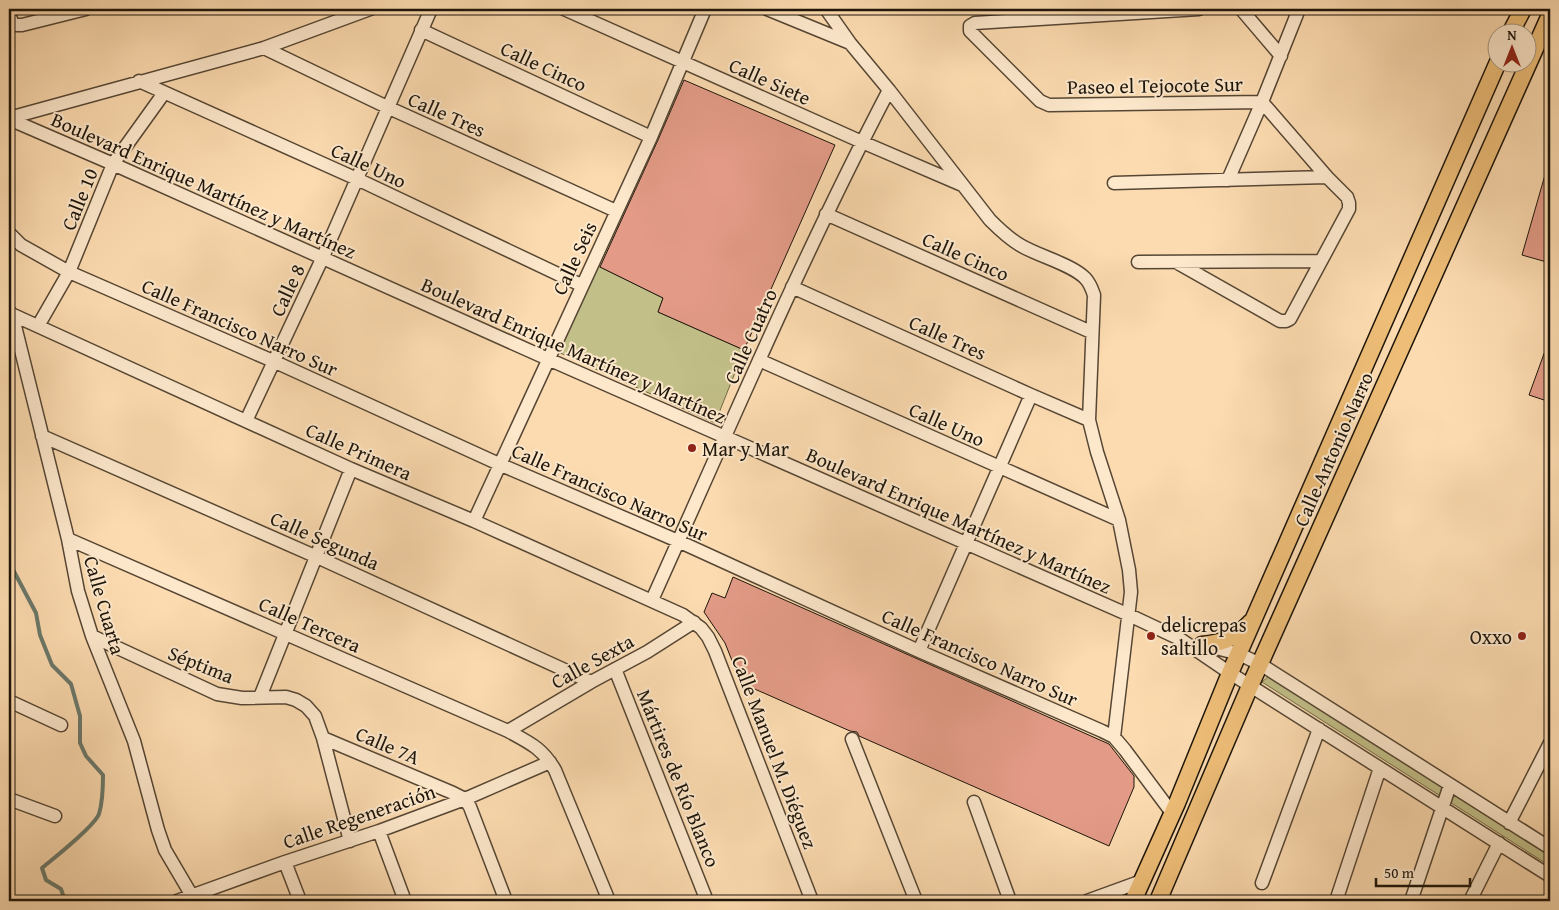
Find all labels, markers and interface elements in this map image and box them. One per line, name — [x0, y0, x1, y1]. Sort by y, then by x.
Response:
north arrow — [1486, 22, 1536, 72]
text: N — [1507, 25, 1517, 45]
street label: Calle Cinco — [496, 33, 592, 99]
street label: Calle Siete — [725, 50, 815, 112]
street label: Paseo el Tejocote Sur — [1067, 69, 1243, 101]
street label: Calle Tres — [404, 84, 490, 144]
street label: Boulevard Enrique Martínez y Martínez — [47, 104, 361, 266]
street label: Calle Uno — [327, 135, 411, 195]
street label: Calle 10 — [53, 164, 105, 234]
street label: Calle Seis — [544, 216, 604, 299]
street label: Calle Cinco — [918, 224, 1014, 288]
street label: Calle 8 — [262, 259, 312, 321]
street label: Boulevard Enrique Martínez y Martínez — [417, 269, 731, 431]
street label: Calle Francisco Narro Sur — [137, 271, 343, 383]
street label: Calle Cuatro — [716, 284, 784, 388]
street label: Calle Tres — [905, 307, 991, 367]
street label: Calle Antonio Narro — [1286, 367, 1380, 531]
street label: Calle Uno — [905, 394, 989, 454]
street label: Calle Primera — [301, 415, 417, 487]
place label: Mar y Mar — [702, 434, 789, 463]
street label: Calle Francisco Narro Sur — [507, 436, 713, 548]
street label: Boulevard Enrique Martínez y Martínez — [802, 439, 1116, 601]
marker: Mar y Mar — [686, 442, 698, 454]
street label: Calle Segunda — [266, 503, 385, 577]
street label: Calle Cuarta — [77, 552, 133, 658]
street label: Calle Tercera — [254, 589, 366, 660]
street label: Calle Francisco Narro Sur — [877, 601, 1083, 713]
place label: delicrepas saltillo — [1161, 610, 1247, 662]
place label: Oxxo — [1470, 622, 1512, 651]
street label: Calle Sexta — [545, 626, 639, 696]
marker: delicrepas saltillo — [1145, 630, 1157, 642]
marker: Oxxo — [1516, 630, 1528, 642]
street label: Séptima — [164, 638, 239, 690]
street label: Calle Manuel M. Diéguez — [725, 651, 825, 853]
street label: Mártires de Río Blanco — [630, 685, 728, 871]
street label: Calle 7A — [351, 719, 425, 771]
street label: Calle Regeneración — [279, 776, 439, 856]
scale bar — [1376, 855, 1470, 887]
text: 50 m — [1384, 862, 1415, 883]

